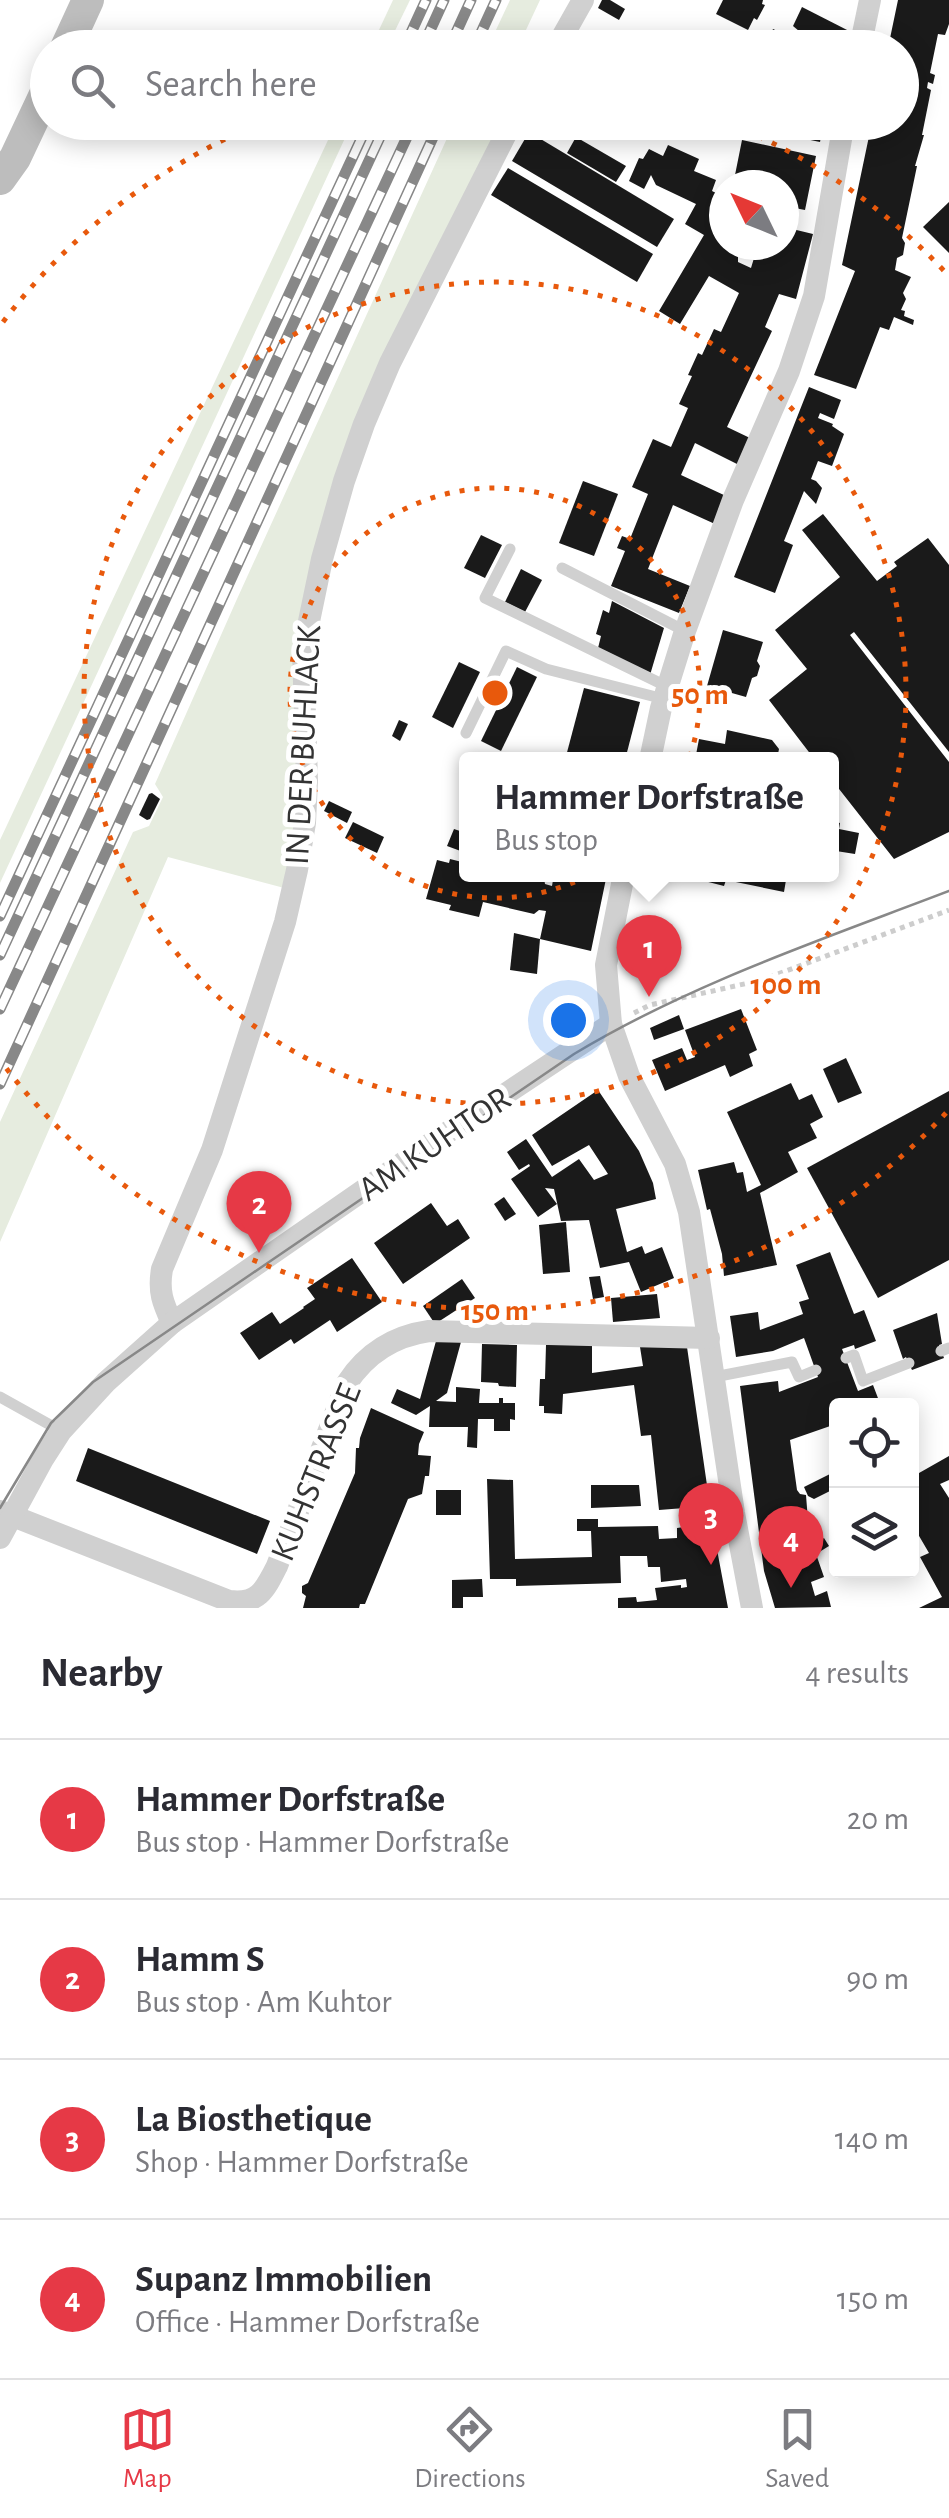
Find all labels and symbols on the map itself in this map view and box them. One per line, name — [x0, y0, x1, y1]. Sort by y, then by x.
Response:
north arrow — [709, 170, 799, 260]
street label: IN DER BUHLACK — [280, 623, 327, 866]
centre of rings — [477, 675, 513, 711]
text: 50 m — [671, 680, 729, 710]
pin: 1 — [616, 914, 682, 997]
text: 100 m — [751, 970, 821, 1000]
your location — [543, 995, 594, 1046]
street label: AM KUHTOR — [352, 1081, 517, 1208]
pin: 2 — [226, 1170, 292, 1253]
text: 150 m — [461, 1296, 529, 1326]
street label: KUHSTRASSE — [265, 1379, 368, 1566]
pin: 3 — [678, 1482, 744, 1565]
pin: 4 — [758, 1506, 824, 1588]

